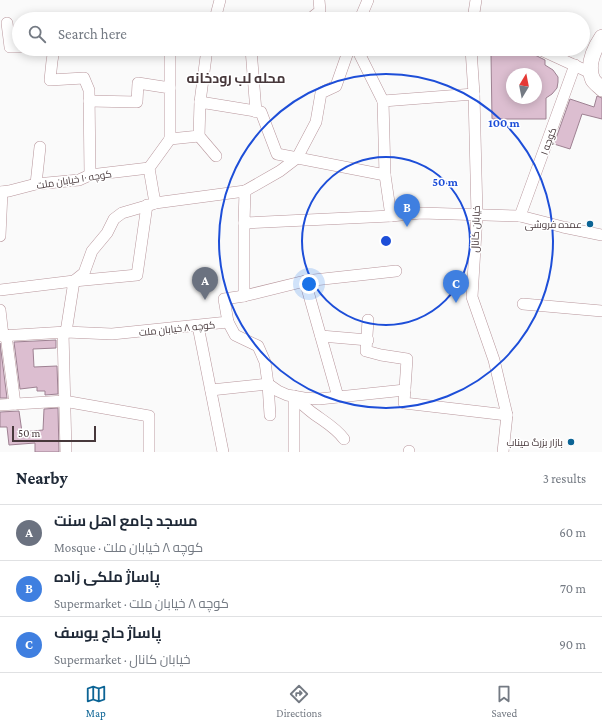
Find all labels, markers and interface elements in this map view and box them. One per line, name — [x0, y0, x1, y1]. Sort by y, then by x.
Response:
search box — [12, 12, 590, 56]
icon: search — [26, 23, 48, 45]
text: Search here — [58, 26, 127, 42]
north arrow — [506, 68, 542, 104]
district label: محله لب رودخانه — [186, 70, 286, 87]
text: 100 m — [488, 116, 521, 130]
street label: کوچه ۱ — [538, 126, 559, 157]
street label: کوچه ۱۰ خیابان ملت — [36, 168, 113, 192]
text: 50 m — [432, 175, 459, 189]
pin: B — [394, 194, 420, 227]
street label: خیابان کانال — [469, 205, 483, 253]
place label: عمده فروشی — [525, 219, 582, 231]
marker: عمده فروشی — [585, 219, 595, 229]
centre of rings — [379, 234, 393, 248]
pin: A — [192, 267, 218, 300]
pin: C — [443, 270, 469, 303]
your location — [299, 274, 319, 294]
street label: کوچه ۸ خیابان ملت — [138, 319, 216, 339]
scale bar — [12, 424, 96, 443]
text: 50 m — [18, 427, 40, 439]
place label: بازار بزرگ میناب — [506, 437, 563, 448]
marker: بازار بزرگ میناب — [566, 437, 576, 447]
text: Nearby — [16, 469, 68, 488]
text: 3 results — [543, 471, 586, 486]
text: مسجد جامع اهل سنت — [54, 513, 198, 529]
text: A — [25, 525, 33, 540]
text: 60 m — [559, 525, 586, 540]
text: Mosque · کوچه ۸ خیابان ملت — [54, 540, 203, 555]
text: پاساژ ملکی زاده — [54, 569, 160, 585]
text: B — [25, 581, 33, 596]
text: 70 m — [560, 581, 586, 596]
text: Supermarket · کوچه ۸ خیابان ملت — [54, 596, 229, 611]
text: پاساژ حاج یوسف — [54, 625, 161, 641]
text: C — [25, 637, 33, 652]
text: 90 m — [559, 637, 586, 652]
text: Supermarket · خیابان کانال — [54, 652, 190, 667]
tab: Map — [85, 683, 107, 719]
tab: Directions — [276, 683, 322, 719]
tab: Saved — [491, 683, 517, 719]

